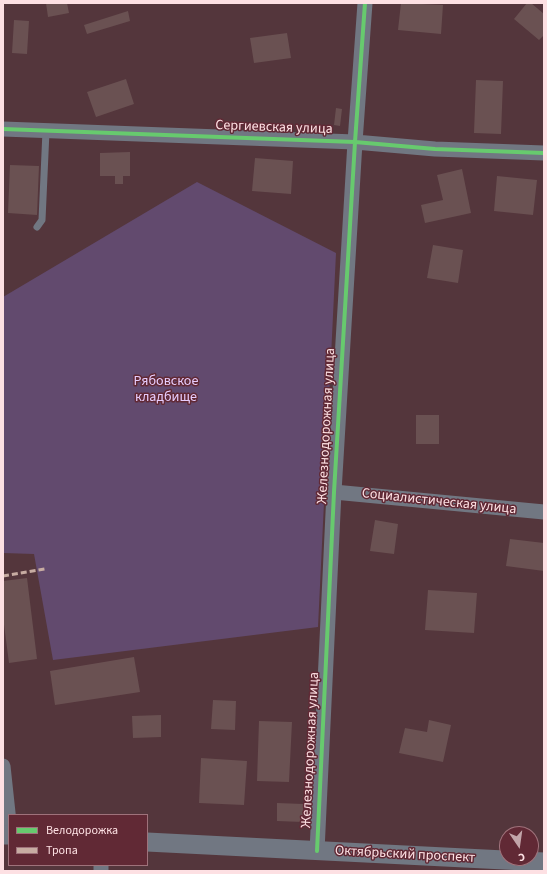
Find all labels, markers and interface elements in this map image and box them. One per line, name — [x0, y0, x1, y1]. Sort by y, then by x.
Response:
street label: Сергиевская улица — [215, 118, 333, 138]
street label: Железнодорожная улица — [315, 347, 339, 505]
park label: Рябовское кладбище — [134, 374, 198, 406]
street label: Социалистическая улица — [361, 486, 517, 518]
street label: Железнодорожная улица — [299, 671, 323, 829]
legend — [8, 814, 148, 866]
text: Велодорожка — [46, 822, 118, 839]
north arrow — [499, 826, 539, 866]
text: Тропа — [46, 842, 78, 859]
street label: Октябрьский проспект — [334, 843, 476, 867]
text: С — [517, 849, 526, 865]

